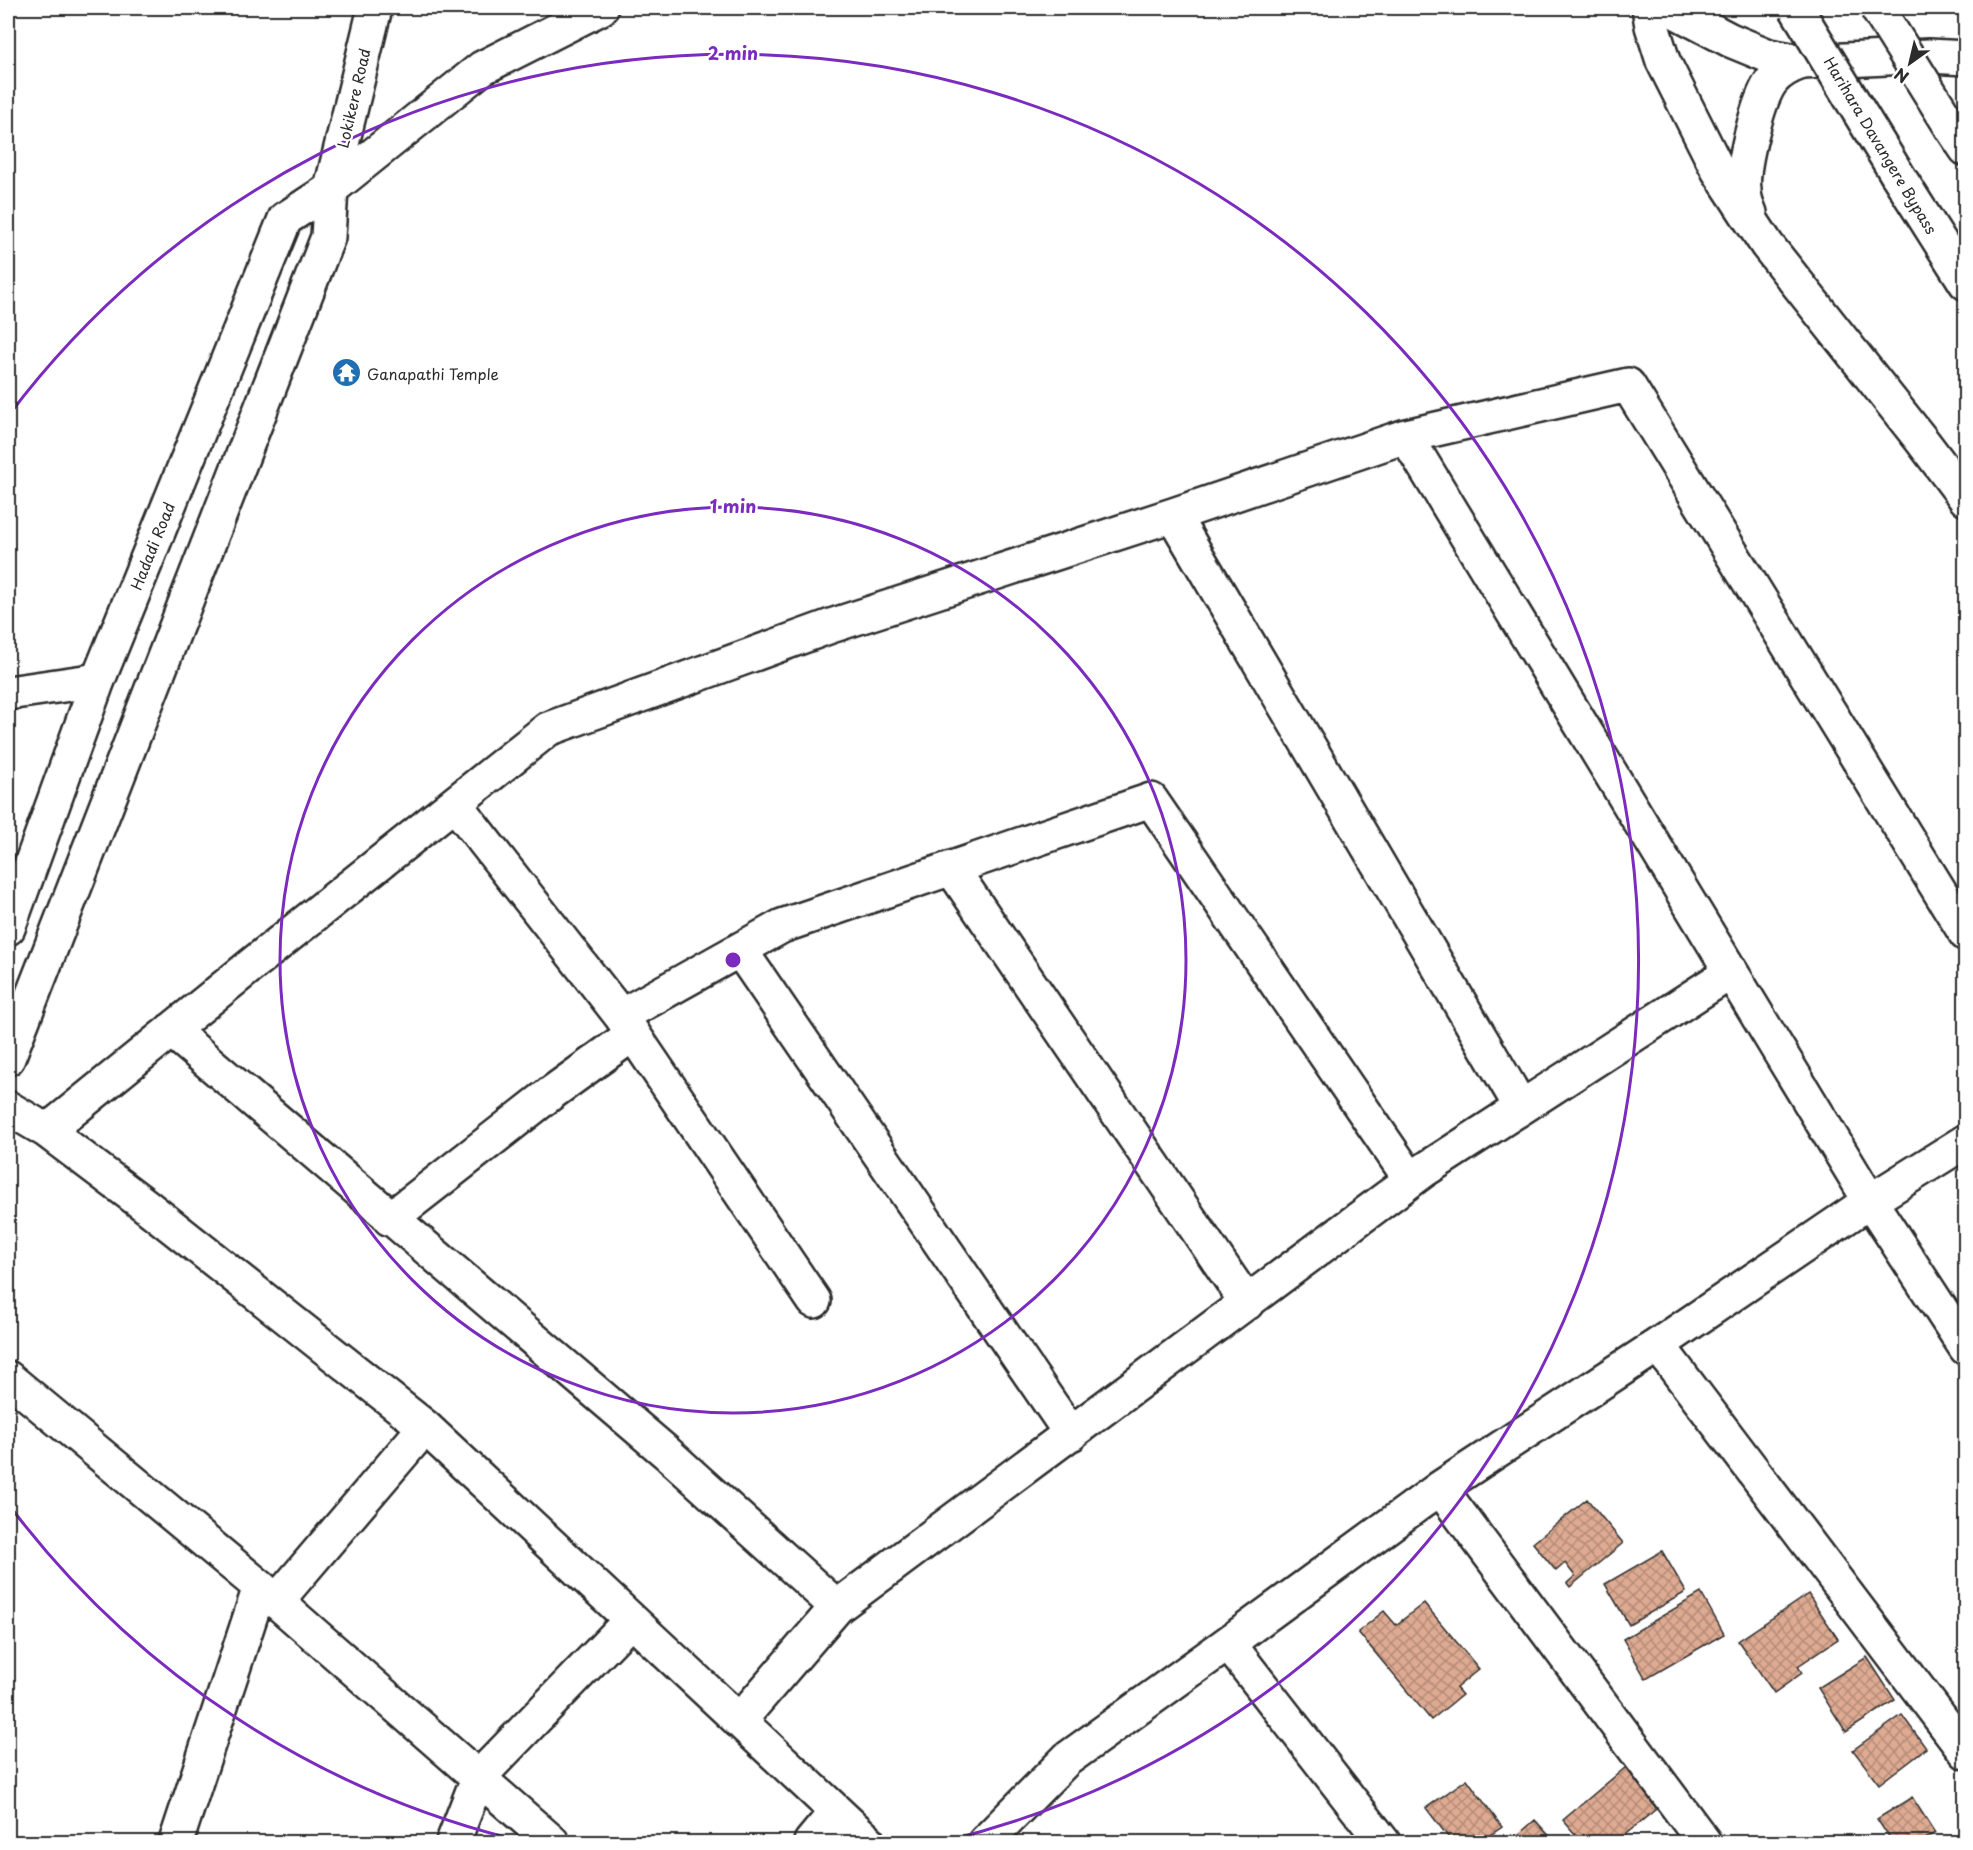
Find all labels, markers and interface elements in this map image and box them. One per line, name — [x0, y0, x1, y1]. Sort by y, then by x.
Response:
north arrow — [1880, 33, 1940, 93]
text: 2 min — [708, 39, 758, 66]
street label: Lokikere Road — [330, 46, 376, 150]
street label: Harihara Davangere Bypass — [1819, 52, 1943, 238]
text: N — [1889, 63, 1913, 90]
temple icon: Ganapathi Temple — [330, 357, 362, 389]
place label: Ganapathi Temple — [367, 362, 499, 385]
text: 1 min — [710, 492, 756, 519]
street label: Hadadi Road — [124, 499, 180, 593]
centre of rings — [723, 950, 743, 970]

